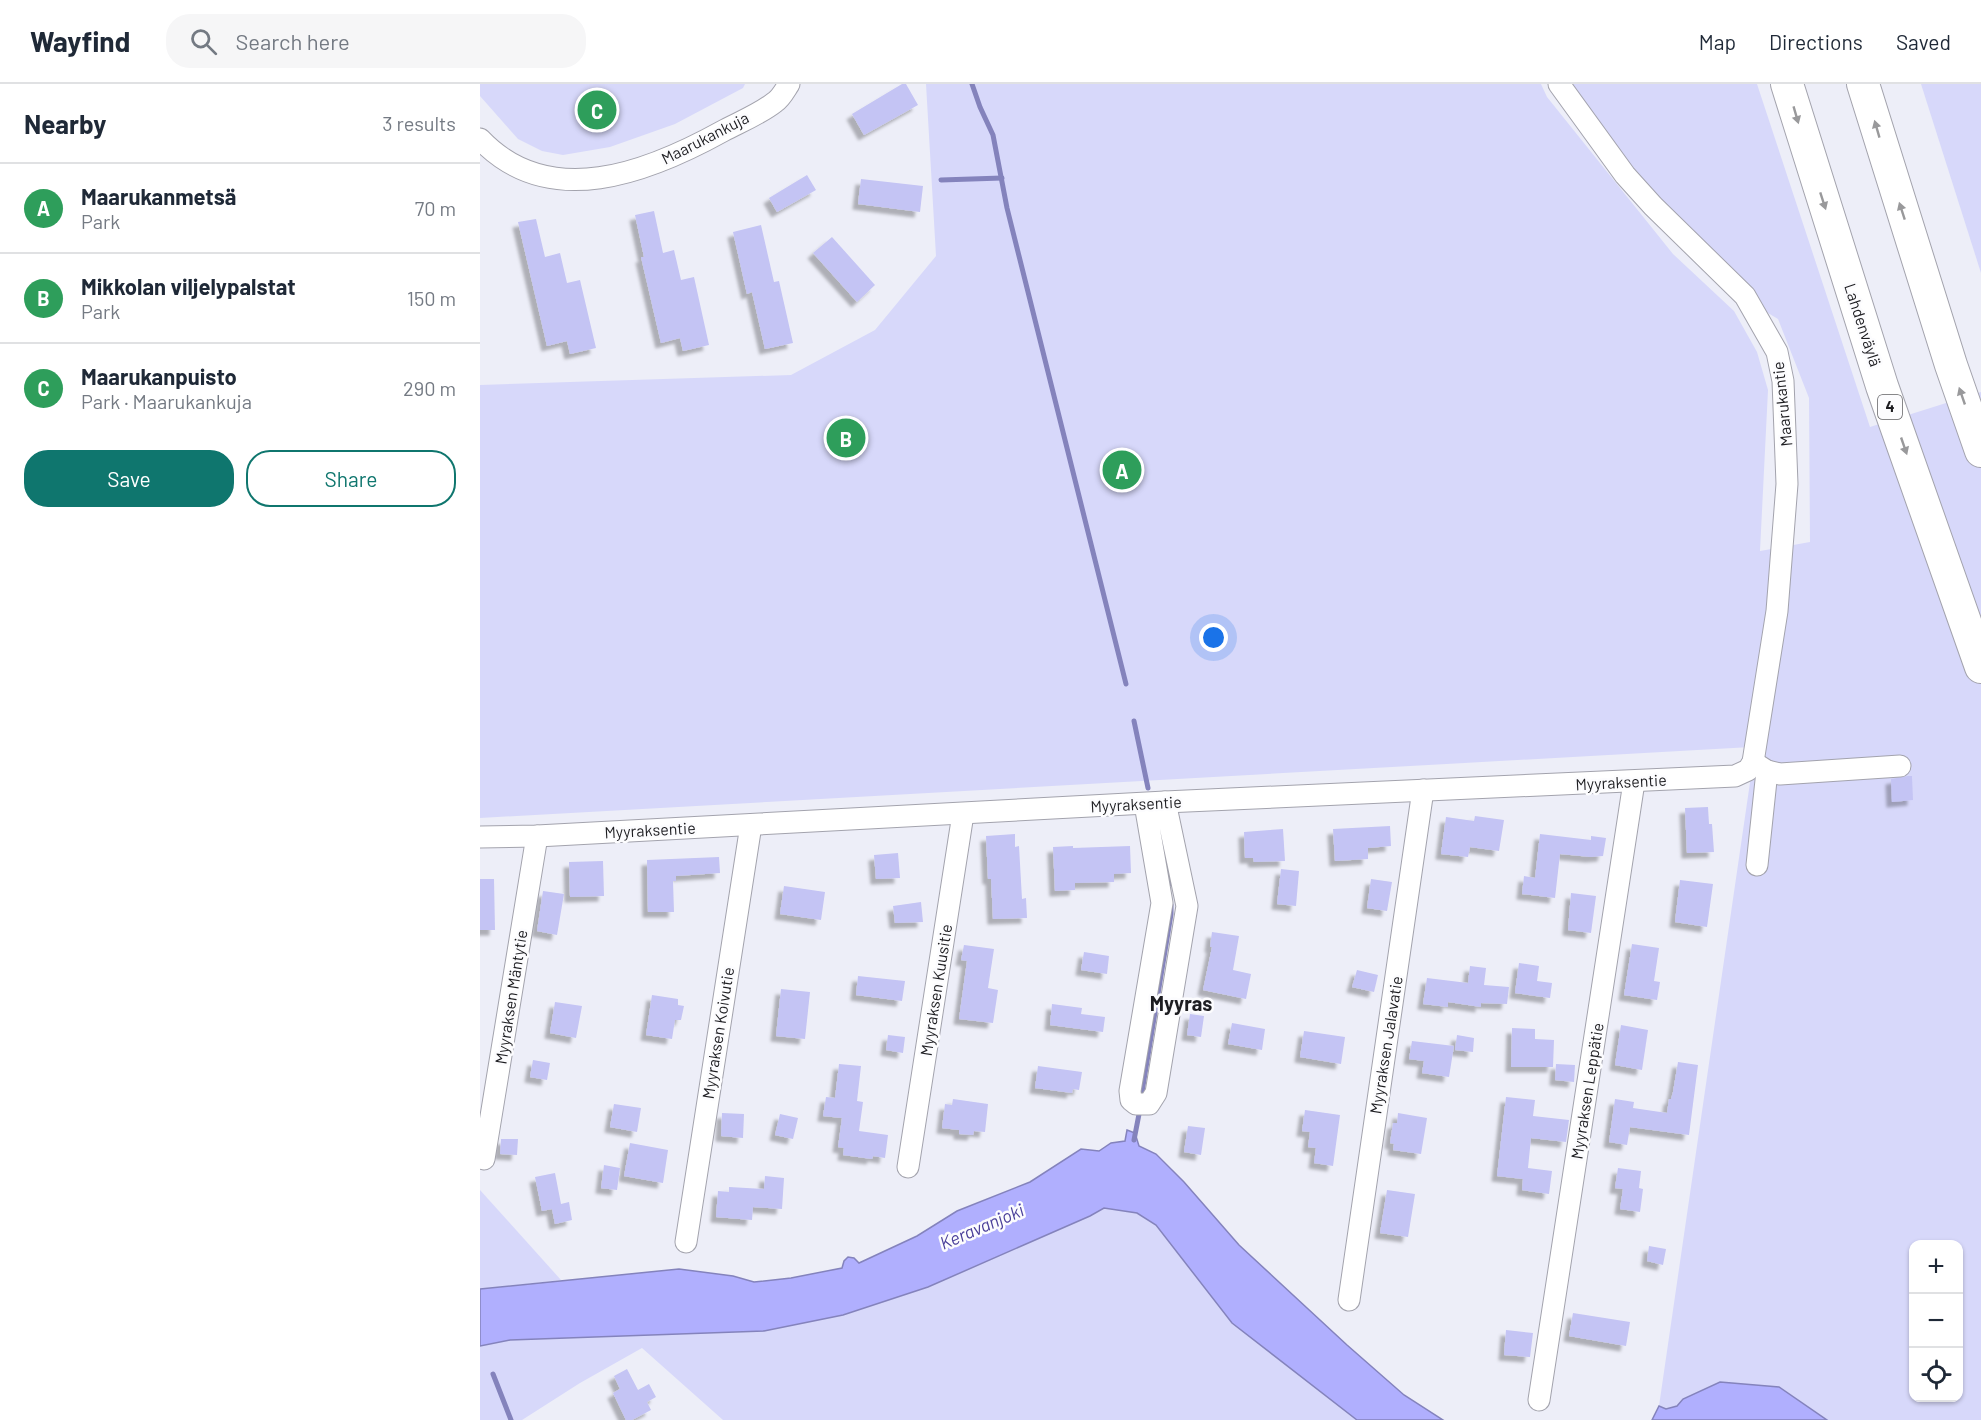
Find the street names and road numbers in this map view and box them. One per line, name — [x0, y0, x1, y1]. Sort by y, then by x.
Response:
street label: Maarukankuja — [658, 107, 752, 168]
street label: Lahdenväylä — [1841, 281, 1886, 369]
street label: Maarukantie — [1768, 361, 1795, 447]
road number: 4 — [1878, 395, 1902, 419]
street label: Myyraksentie — [1575, 770, 1667, 793]
street label: Myyraksentie — [1090, 792, 1182, 815]
street label: Myyraksentie — [604, 818, 696, 841]
street label: Myyraksen Kuusitie — [916, 923, 955, 1057]
street label: Myyraksen Mäntytie — [490, 928, 531, 1066]
street label: Myyraksen Koivutie — [698, 966, 737, 1100]
street label: Myyraksen Jalavatie — [1365, 975, 1406, 1115]
street label: Myyraksen Leppätie — [1566, 1021, 1607, 1161]

